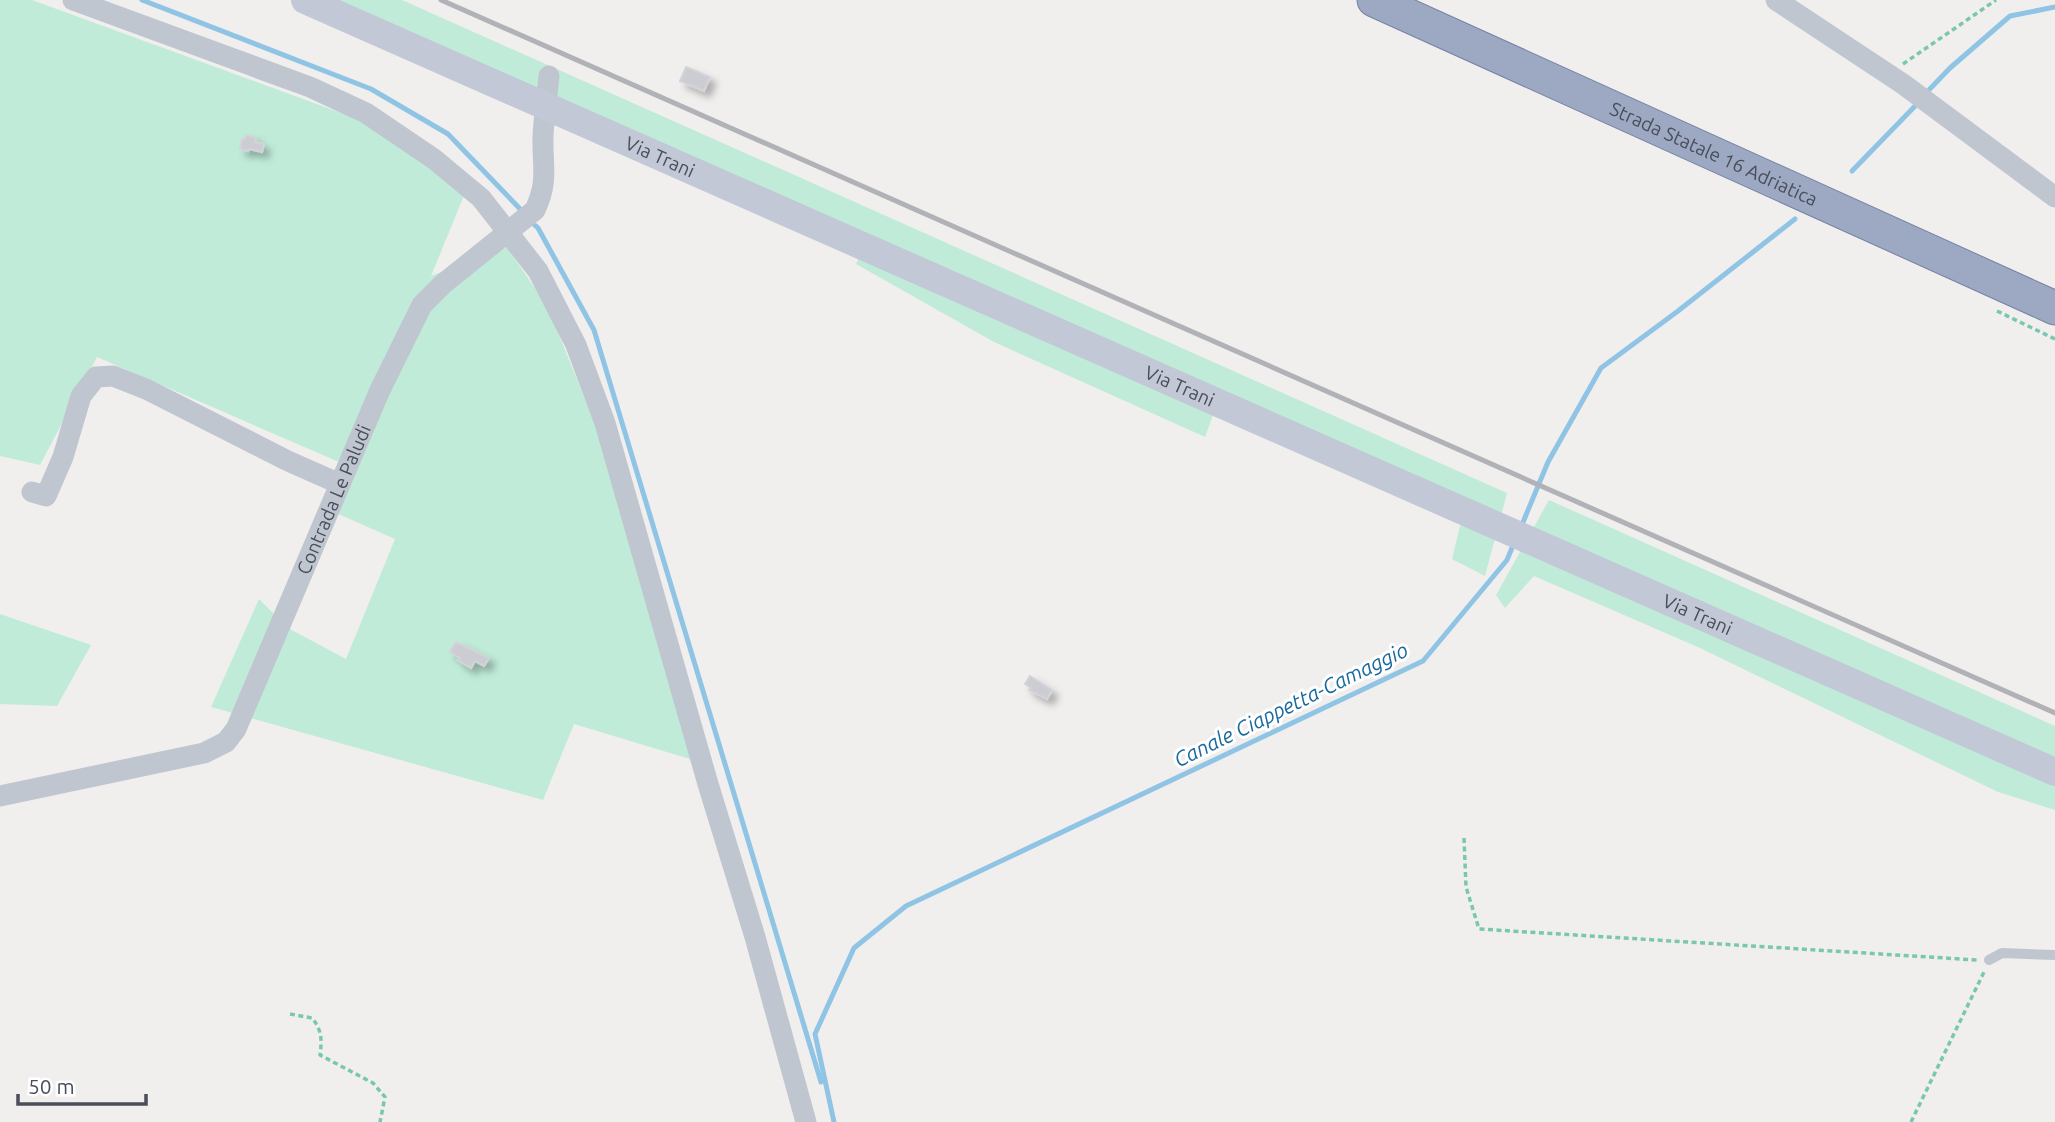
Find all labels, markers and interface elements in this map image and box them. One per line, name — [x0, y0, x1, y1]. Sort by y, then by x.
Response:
street label: Strada Statale 16 Adriatica — [1607, 97, 1821, 210]
street label: Via Trani — [622, 132, 698, 182]
street label: Via Trani — [1141, 361, 1218, 411]
street label: Contrada Le Paludi — [292, 421, 375, 577]
street label: Via Trani — [1659, 589, 1736, 639]
water label: Canale Ciappetta-Camaggio — [1170, 637, 1411, 771]
scale bar — [18, 1062, 145, 1106]
text: 50 m — [28, 1074, 75, 1098]

